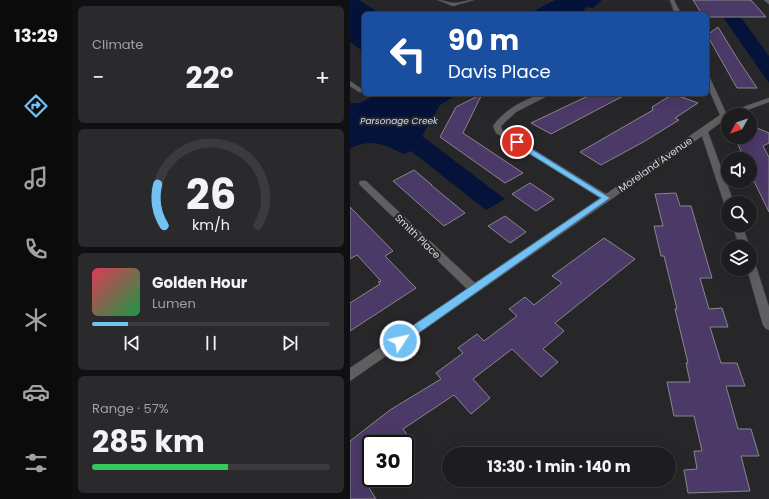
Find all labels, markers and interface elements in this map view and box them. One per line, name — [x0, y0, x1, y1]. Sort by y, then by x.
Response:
text: 90 m — [448, 21, 519, 60]
text: 13:29 — [14, 23, 58, 48]
icon: left — [382, 28, 434, 80]
text: Climate — [92, 35, 143, 54]
text: 22° — [185, 56, 234, 99]
text: Davis Place — [448, 59, 551, 84]
text: − — [92, 62, 104, 93]
text: + — [315, 62, 330, 93]
icon: directions — [22, 92, 50, 120]
north arrow — [721, 108, 757, 144]
map controls — [721, 108, 757, 276]
water label: Parsonage Creek — [360, 115, 438, 127]
pin — [500, 125, 534, 159]
icon: arrive — [506, 131, 528, 153]
street label: Moreland Avenue — [615, 133, 695, 196]
button: sound — [721, 152, 757, 188]
icon: music — [22, 164, 50, 192]
text: 26 — [186, 165, 236, 224]
button: search — [721, 196, 757, 232]
street label: Smith Place — [391, 211, 444, 262]
text: km/h — [192, 214, 230, 234]
icon: phone — [22, 235, 50, 263]
button: layers — [721, 240, 757, 276]
text: Golden Hour — [152, 272, 247, 293]
text: Lumen — [152, 294, 196, 313]
icon: climate — [22, 306, 50, 334]
position arrow — [379, 320, 421, 362]
icon: previous — [121, 332, 143, 354]
icon: pause — [200, 332, 222, 354]
icon: next — [279, 332, 301, 354]
icon: car — [22, 378, 50, 406]
text: Range · 57% — [92, 399, 169, 418]
text: 285 km — [92, 420, 205, 463]
speed limit sign: 30 — [362, 435, 414, 487]
icon: filters — [22, 449, 50, 477]
text: 13:30 · 1 min · 140 m — [487, 456, 631, 477]

